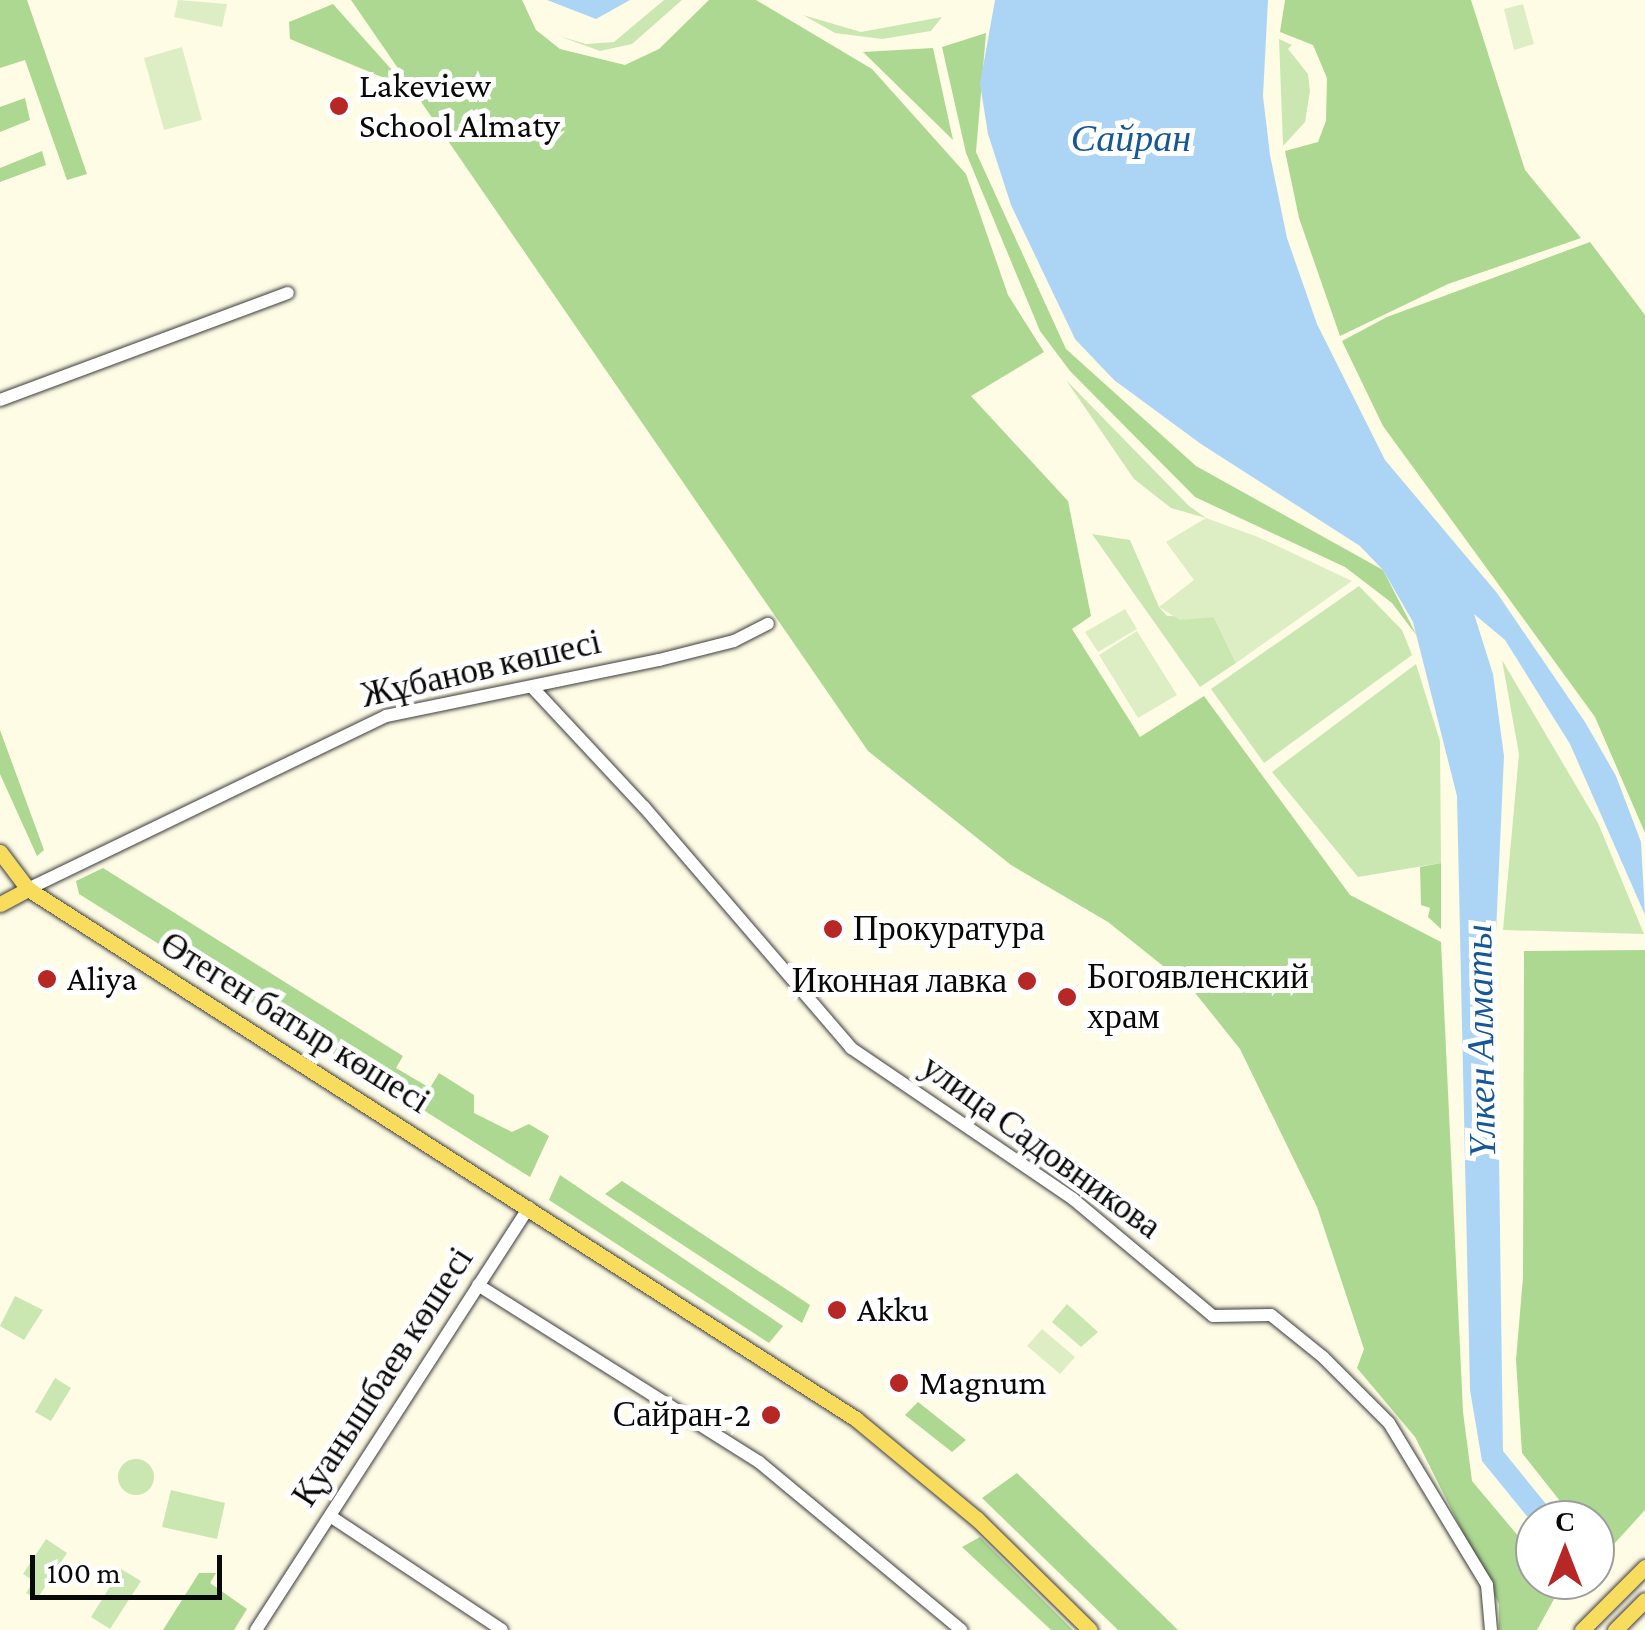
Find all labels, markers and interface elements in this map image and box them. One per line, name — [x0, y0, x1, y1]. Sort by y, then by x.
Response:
place label: Lakeview School Almaty — [359, 65, 560, 147]
marker: Lakeview School Almaty — [328, 95, 350, 117]
water label: Сайран — [1071, 116, 1191, 162]
street label: Жұбанов көшесі — [357, 621, 605, 717]
place label: Прокуратура — [853, 908, 1045, 950]
marker: Прокуратура — [822, 918, 844, 940]
street label: Өтеген батыр көшесі — [153, 923, 437, 1123]
water label: Үлкен Алматы — [1456, 924, 1506, 1158]
place label: Богоявленский храм — [1087, 956, 1309, 1038]
place label: Aliya — [67, 958, 137, 1000]
place label: Иконная лавка — [792, 960, 1007, 1002]
marker: Aliya — [36, 968, 58, 990]
marker: Иконная лавка — [1016, 970, 1038, 992]
marker: Богоявленский храм — [1056, 986, 1078, 1008]
street label: улица Садовникова — [913, 1046, 1169, 1248]
street label: Қуанышбаев көшесі — [284, 1240, 482, 1514]
place label: Akku — [857, 1289, 929, 1331]
marker: Akku — [826, 1299, 848, 1321]
place label: Magnum — [919, 1362, 1047, 1404]
marker: Magnum — [888, 1372, 910, 1394]
place label: Сайран-2 — [613, 1394, 751, 1436]
marker: Сайран-2 — [760, 1404, 782, 1426]
north arrow — [1515, 1500, 1615, 1600]
text: С — [1555, 1506, 1575, 1537]
scale bar — [35, 1535, 228, 1597]
text: 100 m — [47, 1556, 121, 1589]

